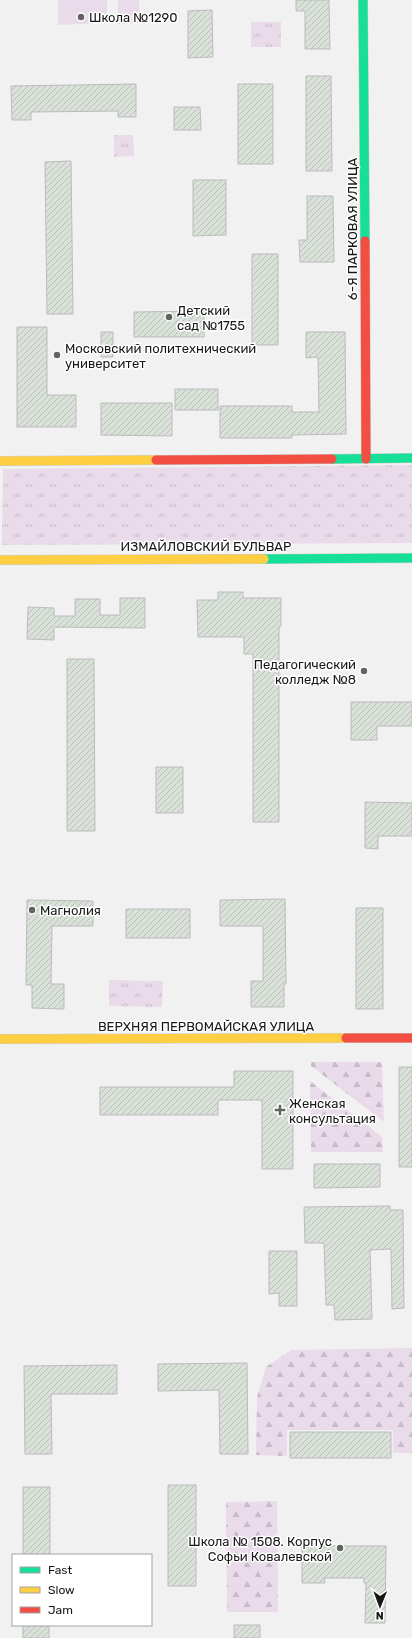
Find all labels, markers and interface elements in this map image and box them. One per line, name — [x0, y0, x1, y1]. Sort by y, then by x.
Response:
place label: Школа №1290 — [89, 10, 178, 25]
marker: Школа №1290 — [76, 12, 86, 22]
street label: 6-Я ПАРКОВАЯ УЛИЦА — [345, 158, 360, 300]
place label: Детский сад №1755 — [177, 303, 245, 333]
marker: Детский сад №1755 — [164, 312, 174, 322]
place label: Московский политехнический университет — [65, 341, 256, 371]
marker: Московский политехнический университет — [52, 350, 62, 360]
street label: ИЗМАЙЛОВСКИЙ БУЛЬВАР — [121, 539, 291, 554]
place label: Педагогический колледж №8 — [254, 657, 356, 687]
marker: Педагогический колледж №8 — [359, 666, 369, 676]
place label: Магнолия — [40, 903, 101, 918]
marker: Магнолия — [27, 905, 37, 915]
street label: ВЕРХНЯЯ ПЕРВОМАЙСКАЯ УЛИЦА — [98, 1019, 314, 1034]
place label: Женская консультация — [289, 1096, 376, 1126]
marker: Женская консультация — [274, 1104, 286, 1116]
place label: Школа № 1508. Корпус Софьи Ковалевской — [188, 1534, 332, 1564]
marker: Школа № 1508. Корпус Софьи Ковалевской — [335, 1543, 345, 1553]
legend — [12, 1554, 152, 1626]
text: Fast — [48, 1563, 72, 1577]
text: Slow — [48, 1583, 75, 1597]
north arrow — [360, 1586, 400, 1626]
text: Jam — [48, 1603, 73, 1617]
text: N — [376, 1609, 384, 1622]

